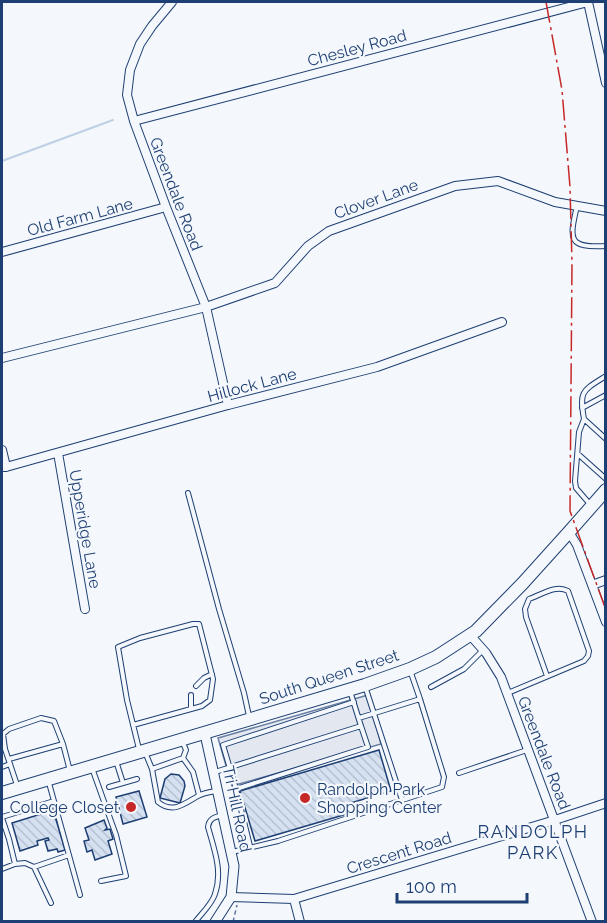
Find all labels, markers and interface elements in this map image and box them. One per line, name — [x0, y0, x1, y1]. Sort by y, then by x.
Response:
street label: Chesley Road — [305, 26, 409, 70]
street label: Greendale Road — [146, 135, 206, 253]
street label: Clover Lane — [331, 175, 421, 223]
street label: Old Farm Lane — [25, 194, 135, 240]
street label: Hillock Lane — [205, 364, 299, 406]
street label: Upperidge Lane — [65, 468, 105, 590]
street label: South Queen Street — [257, 645, 402, 709]
street label: Greendale Road — [514, 694, 574, 812]
street label: Tri Hill Road — [219, 764, 255, 854]
place label: Randolph Park Shopping Center — [317, 780, 442, 817]
marker: Randolph Park Shopping Center — [298, 791, 312, 805]
place label: College Closet — [10, 798, 120, 817]
marker: College Closet — [124, 800, 138, 814]
district label: RANDOLPH PARK — [477, 821, 589, 863]
street label: Crescent Road — [344, 828, 454, 878]
scale bar — [397, 866, 528, 904]
text: 100 m — [406, 876, 457, 897]

